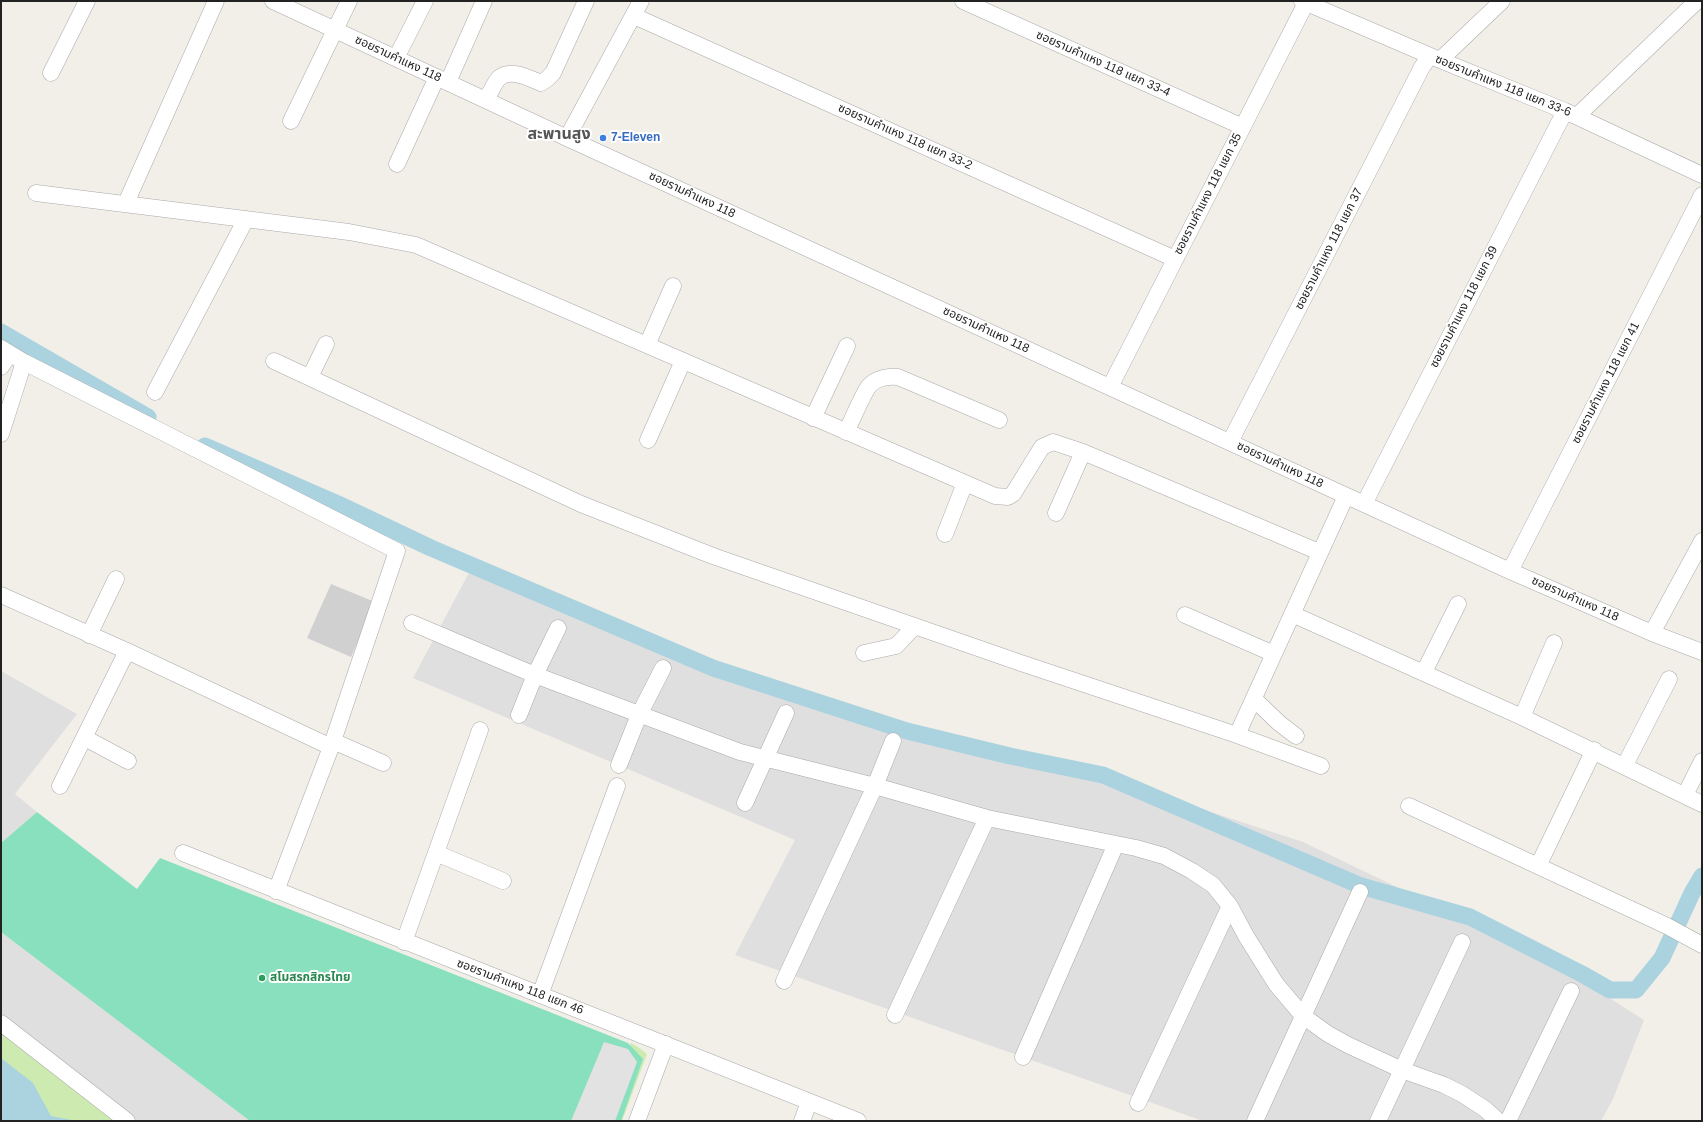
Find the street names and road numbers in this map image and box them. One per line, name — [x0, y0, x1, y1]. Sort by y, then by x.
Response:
street label: ซอยรามคำแหง 118 แยก 33-4 — [1034, 28, 1172, 100]
street label: ซอยรามคำแหง 118 — [352, 33, 444, 85]
street label: ซอยรามคำแหง 118 แยก 33-6 — [1433, 52, 1573, 120]
street label: ซอยรามคำแหง 118 แยก 33-2 — [836, 101, 974, 173]
street label: ซอยรามคำแหง 118 แยก 35 — [1171, 131, 1245, 257]
street label: ซอยรามคำแหง 118 — [646, 169, 738, 221]
street label: ซอยรามคำแหง 118 แยก 37 — [1292, 186, 1366, 312]
street label: ซอยรามคำแหง 118 แยก 39 — [1427, 244, 1501, 370]
street label: ซอยรามคำแหง 118 — [940, 304, 1032, 356]
street label: ซอยรามคำแหง 118 แยก 41 — [1569, 320, 1643, 446]
street label: ซอยรามคำแหง 118 — [1234, 439, 1326, 491]
street label: ซอยรามคำแหง 118 — [1529, 573, 1621, 625]
street label: ซอยรามคำแหง 118 แยก 46 — [455, 956, 585, 1018]

